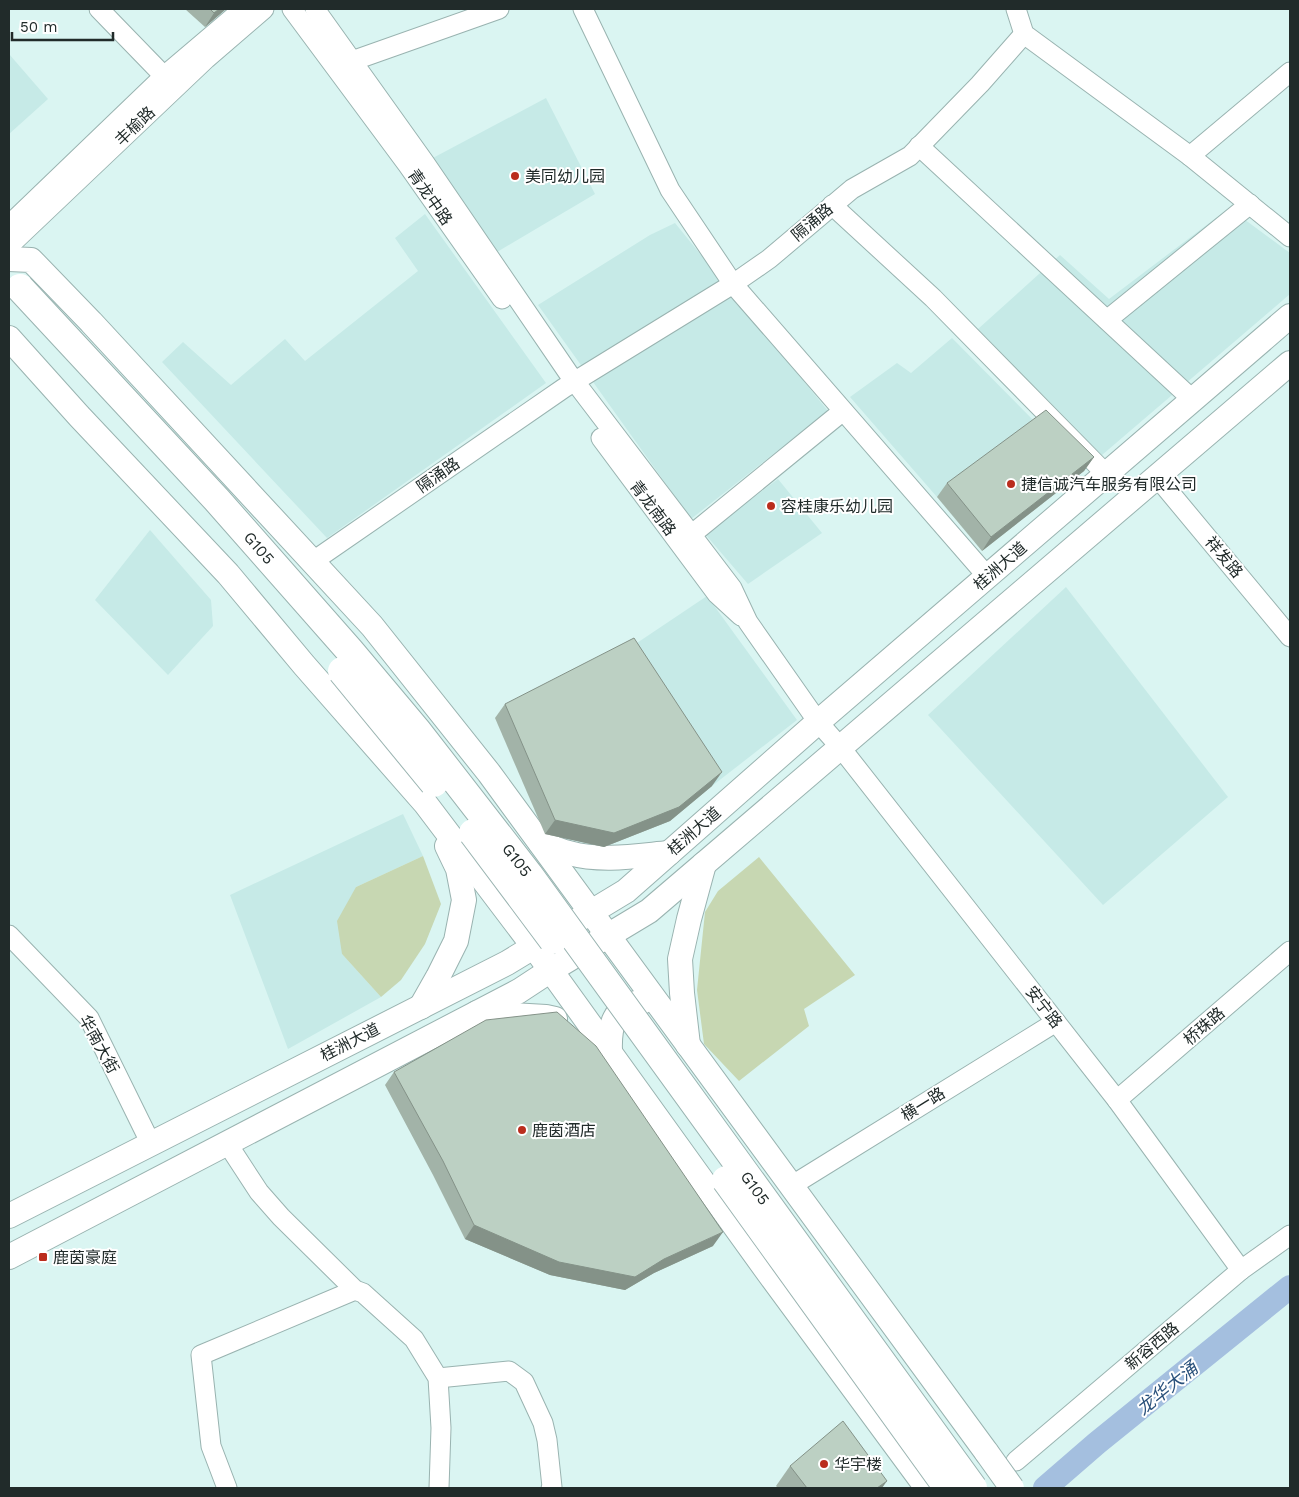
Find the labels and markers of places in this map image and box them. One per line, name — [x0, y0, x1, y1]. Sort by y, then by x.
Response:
place label: 美同幼儿园 — [525, 167, 605, 186]
marker: 美同幼儿园 — [509, 170, 521, 182]
place label: 捷信诚汽车服务有限公司 — [1021, 475, 1197, 494]
marker: 捷信诚汽车服务有限公司 — [1005, 478, 1017, 490]
place label: 容桂康乐幼儿园 — [781, 497, 893, 516]
marker: 容桂康乐幼儿园 — [765, 500, 777, 512]
place label: 鹿茵酒店 — [532, 1121, 596, 1140]
marker: 鹿茵酒店 — [516, 1124, 528, 1136]
place label: 鹿茵豪庭 — [53, 1248, 117, 1267]
marker: 鹿茵豪庭 — [37, 1251, 49, 1263]
place label: 华宇楼 — [834, 1455, 882, 1474]
marker: 华宇楼 — [818, 1458, 830, 1470]

